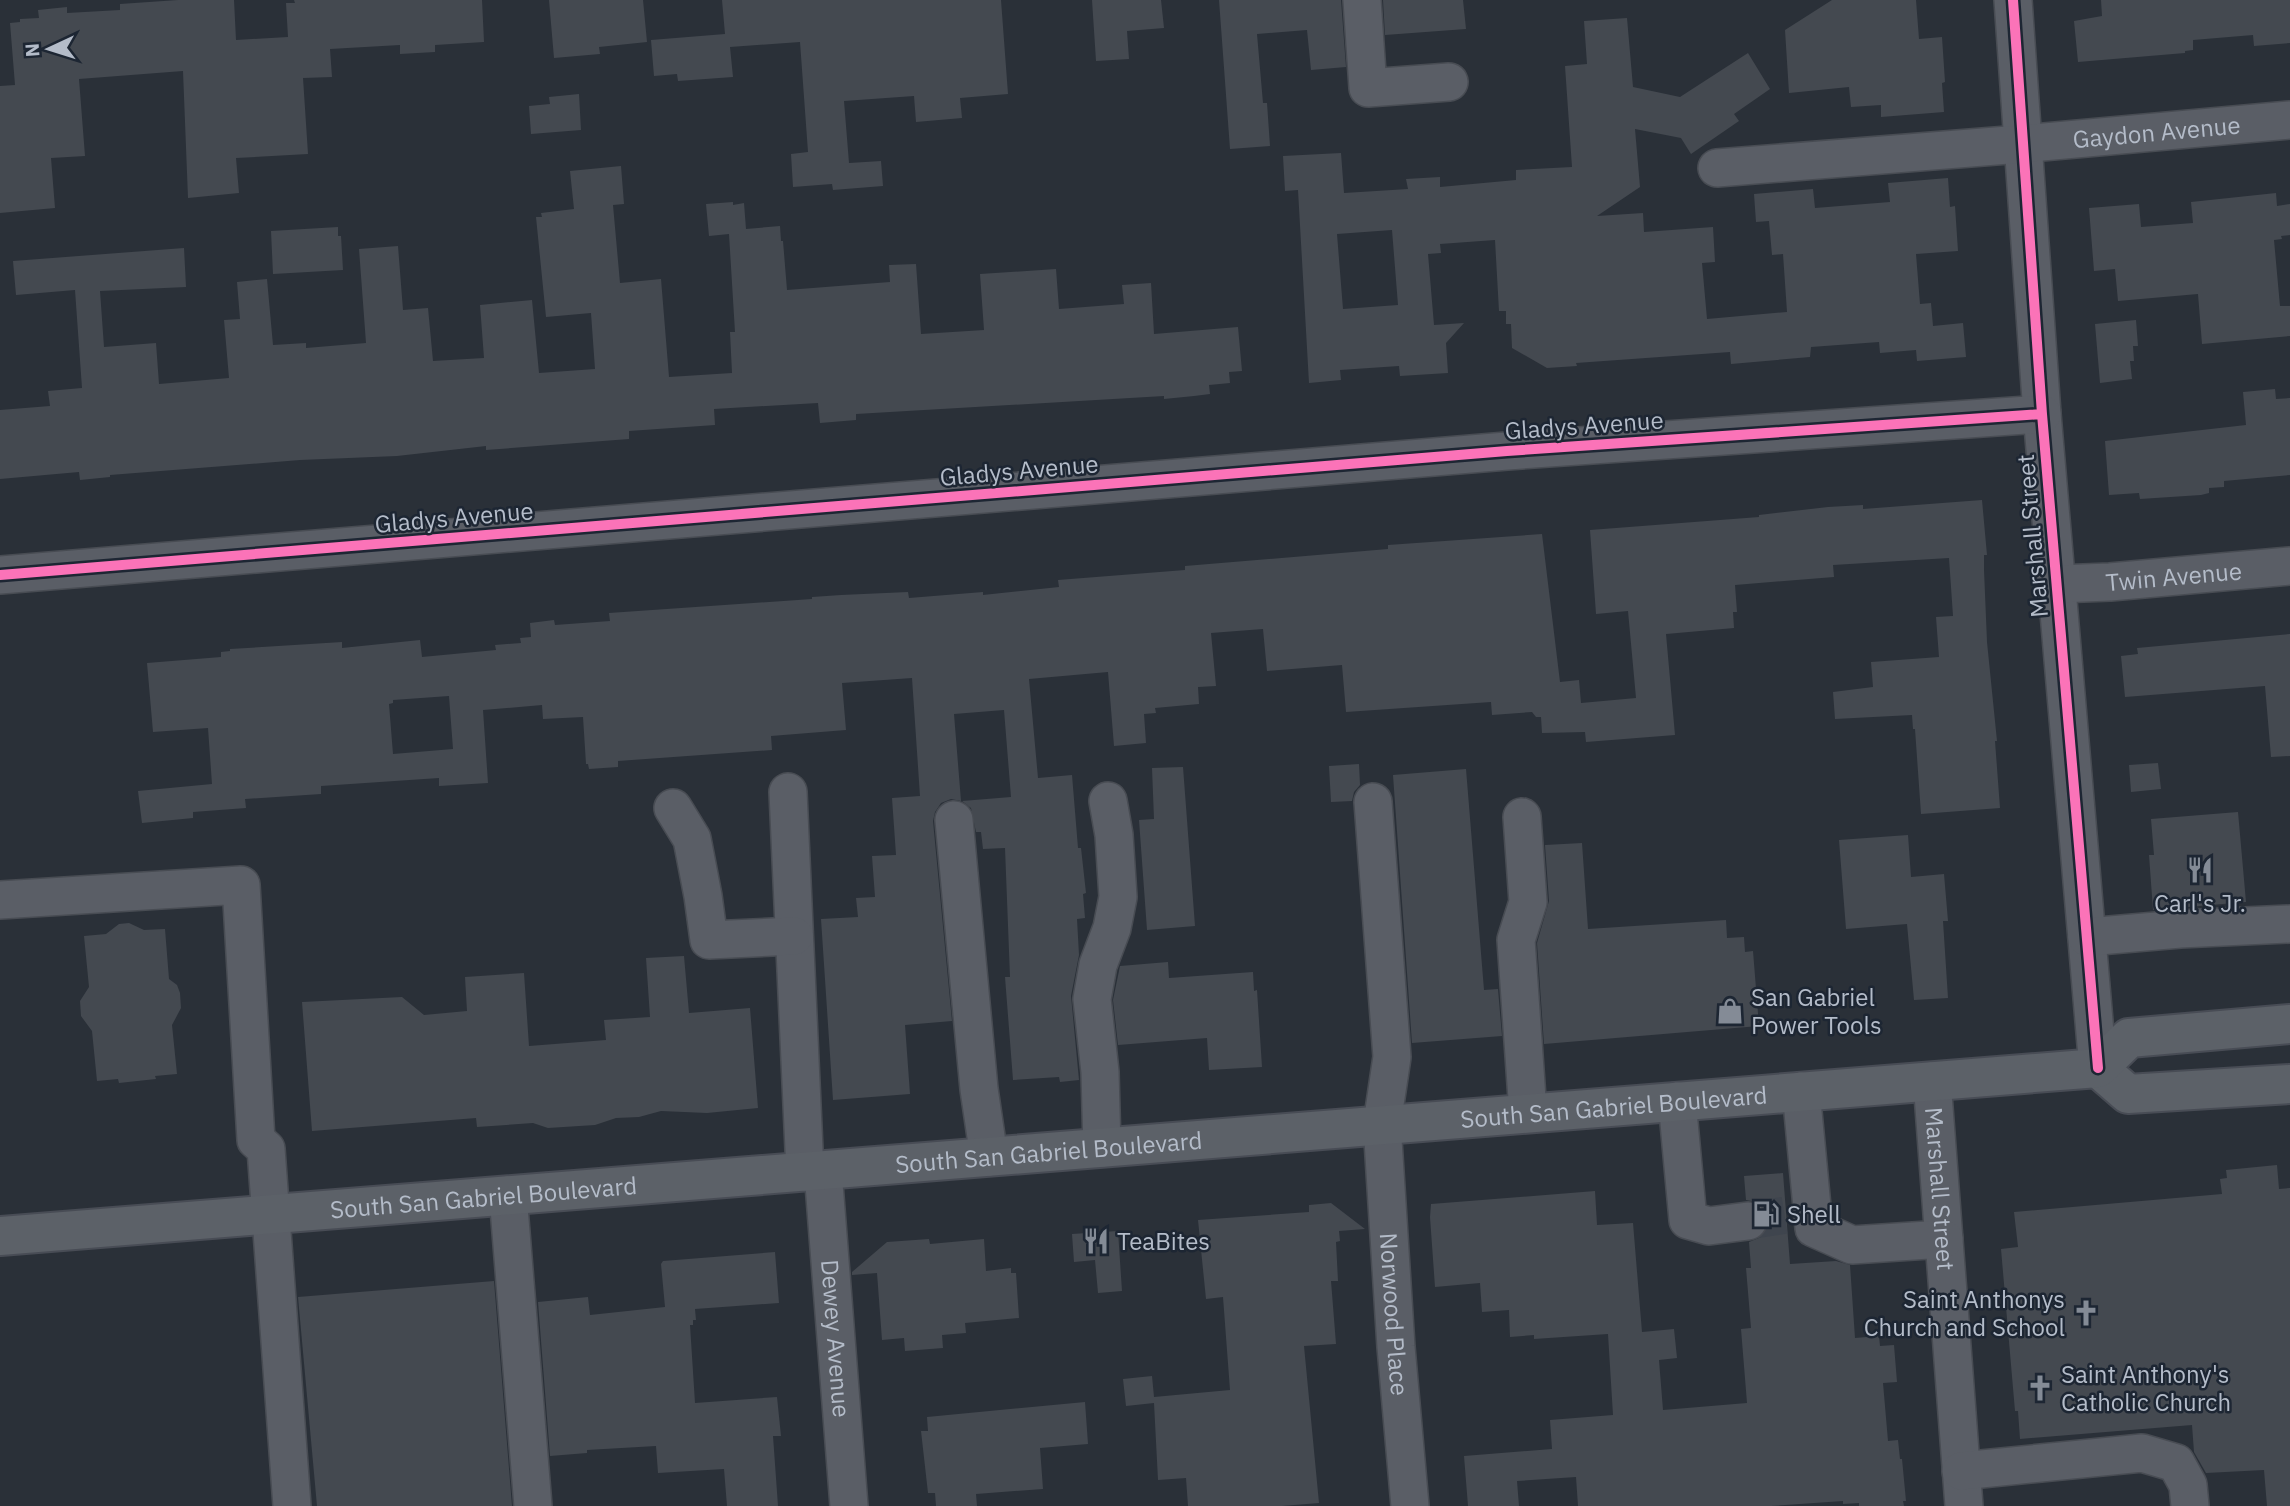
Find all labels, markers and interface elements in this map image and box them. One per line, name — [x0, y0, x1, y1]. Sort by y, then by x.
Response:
north arrow — [14, 14, 84, 84]
text: N — [20, 42, 44, 58]
street label: Gaydon Avenue — [2071, 109, 2242, 155]
street label: Gladys Avenue — [1503, 403, 1665, 447]
street label: Gladys Avenue — [938, 447, 1100, 493]
street label: Marshall Street — [2009, 453, 2055, 619]
street label: Gladys Avenue — [373, 494, 535, 540]
street label: Twin Avenue — [2104, 554, 2243, 598]
restaurant icon: Carl's Jr. — [2185, 855, 2215, 885]
place label: Carl's Jr. — [2154, 887, 2246, 919]
place label: San Gabriel Power Tools — [1751, 981, 1882, 1041]
shop icon: San Gabriel Power Tools — [1715, 996, 1745, 1026]
street label: South San Gabriel Boulevard — [1459, 1079, 1769, 1135]
street label: Marshall Street — [1918, 1106, 1962, 1272]
street label: South San Gabriel Boulevard — [894, 1124, 1203, 1180]
street label: South San Gabriel Boulevard — [329, 1169, 638, 1226]
place label: Shell — [1787, 1198, 1841, 1230]
fuel station icon: Shell — [1751, 1199, 1781, 1229]
place label: TeaBites — [1117, 1225, 1210, 1257]
restaurant icon: TeaBites — [1081, 1226, 1111, 1256]
street label: Norwood Place — [1373, 1232, 1416, 1397]
street label: Dewey Avenue — [814, 1258, 858, 1419]
place label: Saint Anthonys Church and School — [1864, 1283, 2065, 1343]
church icon: Saint Anthonys Church and School — [2071, 1298, 2101, 1328]
place label: Saint Anthony's Catholic Church — [2061, 1358, 2231, 1418]
church icon: Saint Anthony's Catholic Church — [2025, 1373, 2055, 1403]

